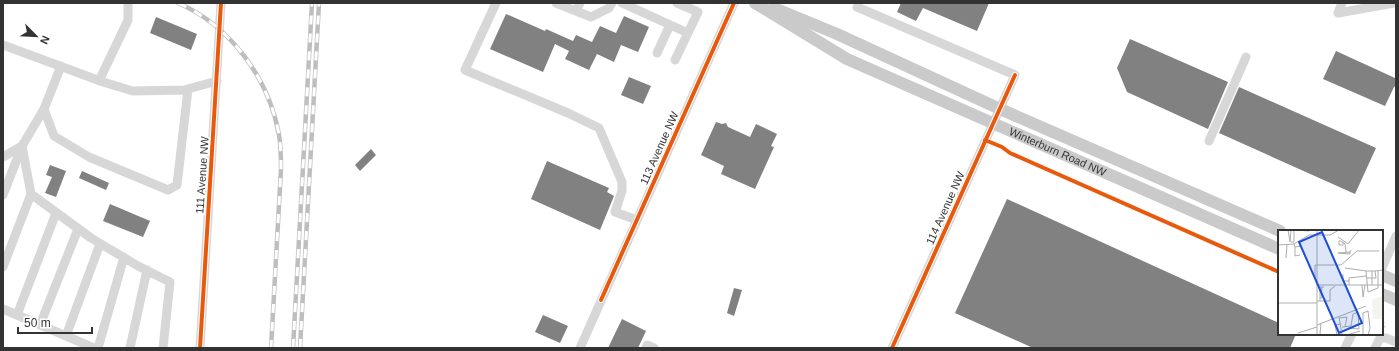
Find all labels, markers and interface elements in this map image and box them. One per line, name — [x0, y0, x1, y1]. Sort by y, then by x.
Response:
north arrow — [16, 16, 56, 56]
text: N — [38, 34, 52, 46]
street label: 113 Avenue NW — [638, 109, 681, 186]
street label: Winterburn Road NW — [1007, 125, 1109, 179]
street label: 111 Avenue NW — [193, 135, 211, 214]
street label: 114 Avenue NW — [924, 169, 967, 246]
inset map — [1278, 230, 1383, 335]
scale bar — [18, 309, 92, 335]
text: 50 m — [24, 316, 51, 330]

